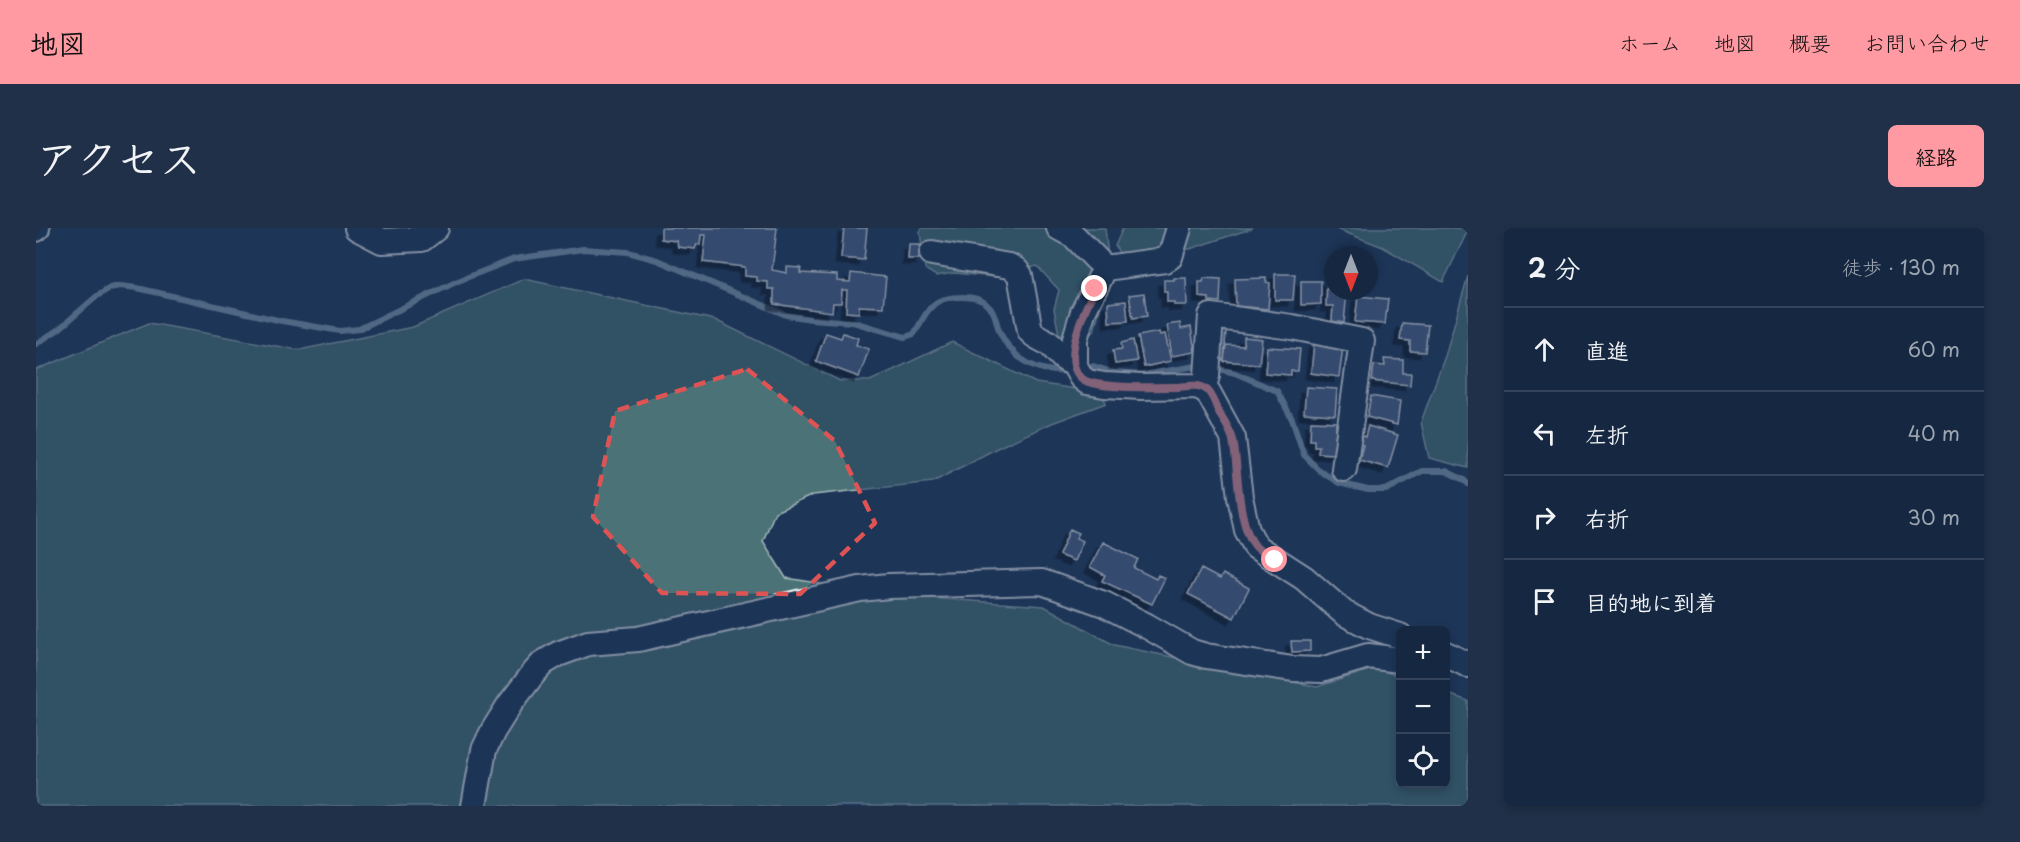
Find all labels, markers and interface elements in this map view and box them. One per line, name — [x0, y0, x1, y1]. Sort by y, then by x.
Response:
text: 地図 — [30, 21, 86, 64]
text: ホーム — [1619, 26, 1681, 58]
text: 地図 — [1714, 26, 1756, 58]
text: 概要 — [1789, 26, 1831, 58]
text: お問い合わせ — [1864, 26, 1990, 58]
text: アクセス — [36, 125, 201, 188]
button: 経路 — [1888, 125, 1984, 187]
north arrow — [1324, 246, 1378, 300]
text: 2 分 — [1528, 248, 1581, 287]
text: 徒歩 · 130 m — [1842, 252, 1960, 282]
route end — [1081, 275, 1107, 301]
icon: ahead — [1528, 333, 1561, 366]
text: 直進 — [1585, 333, 1629, 366]
text: 60 m — [1908, 334, 1960, 364]
icon: left — [1528, 417, 1561, 450]
text: 左折 — [1585, 417, 1629, 450]
text: 40 m — [1908, 418, 1960, 448]
icon: right — [1528, 501, 1561, 534]
text: 右折 — [1585, 501, 1629, 534]
text: 30 m — [1907, 502, 1960, 532]
route start — [1261, 546, 1287, 572]
icon: arrive — [1528, 585, 1561, 618]
text: 目的地に到着 — [1585, 585, 1717, 618]
map controls — [1396, 626, 1450, 788]
button: + — [1396, 626, 1450, 680]
button: − — [1396, 680, 1450, 734]
button: locate — [1396, 734, 1450, 788]

